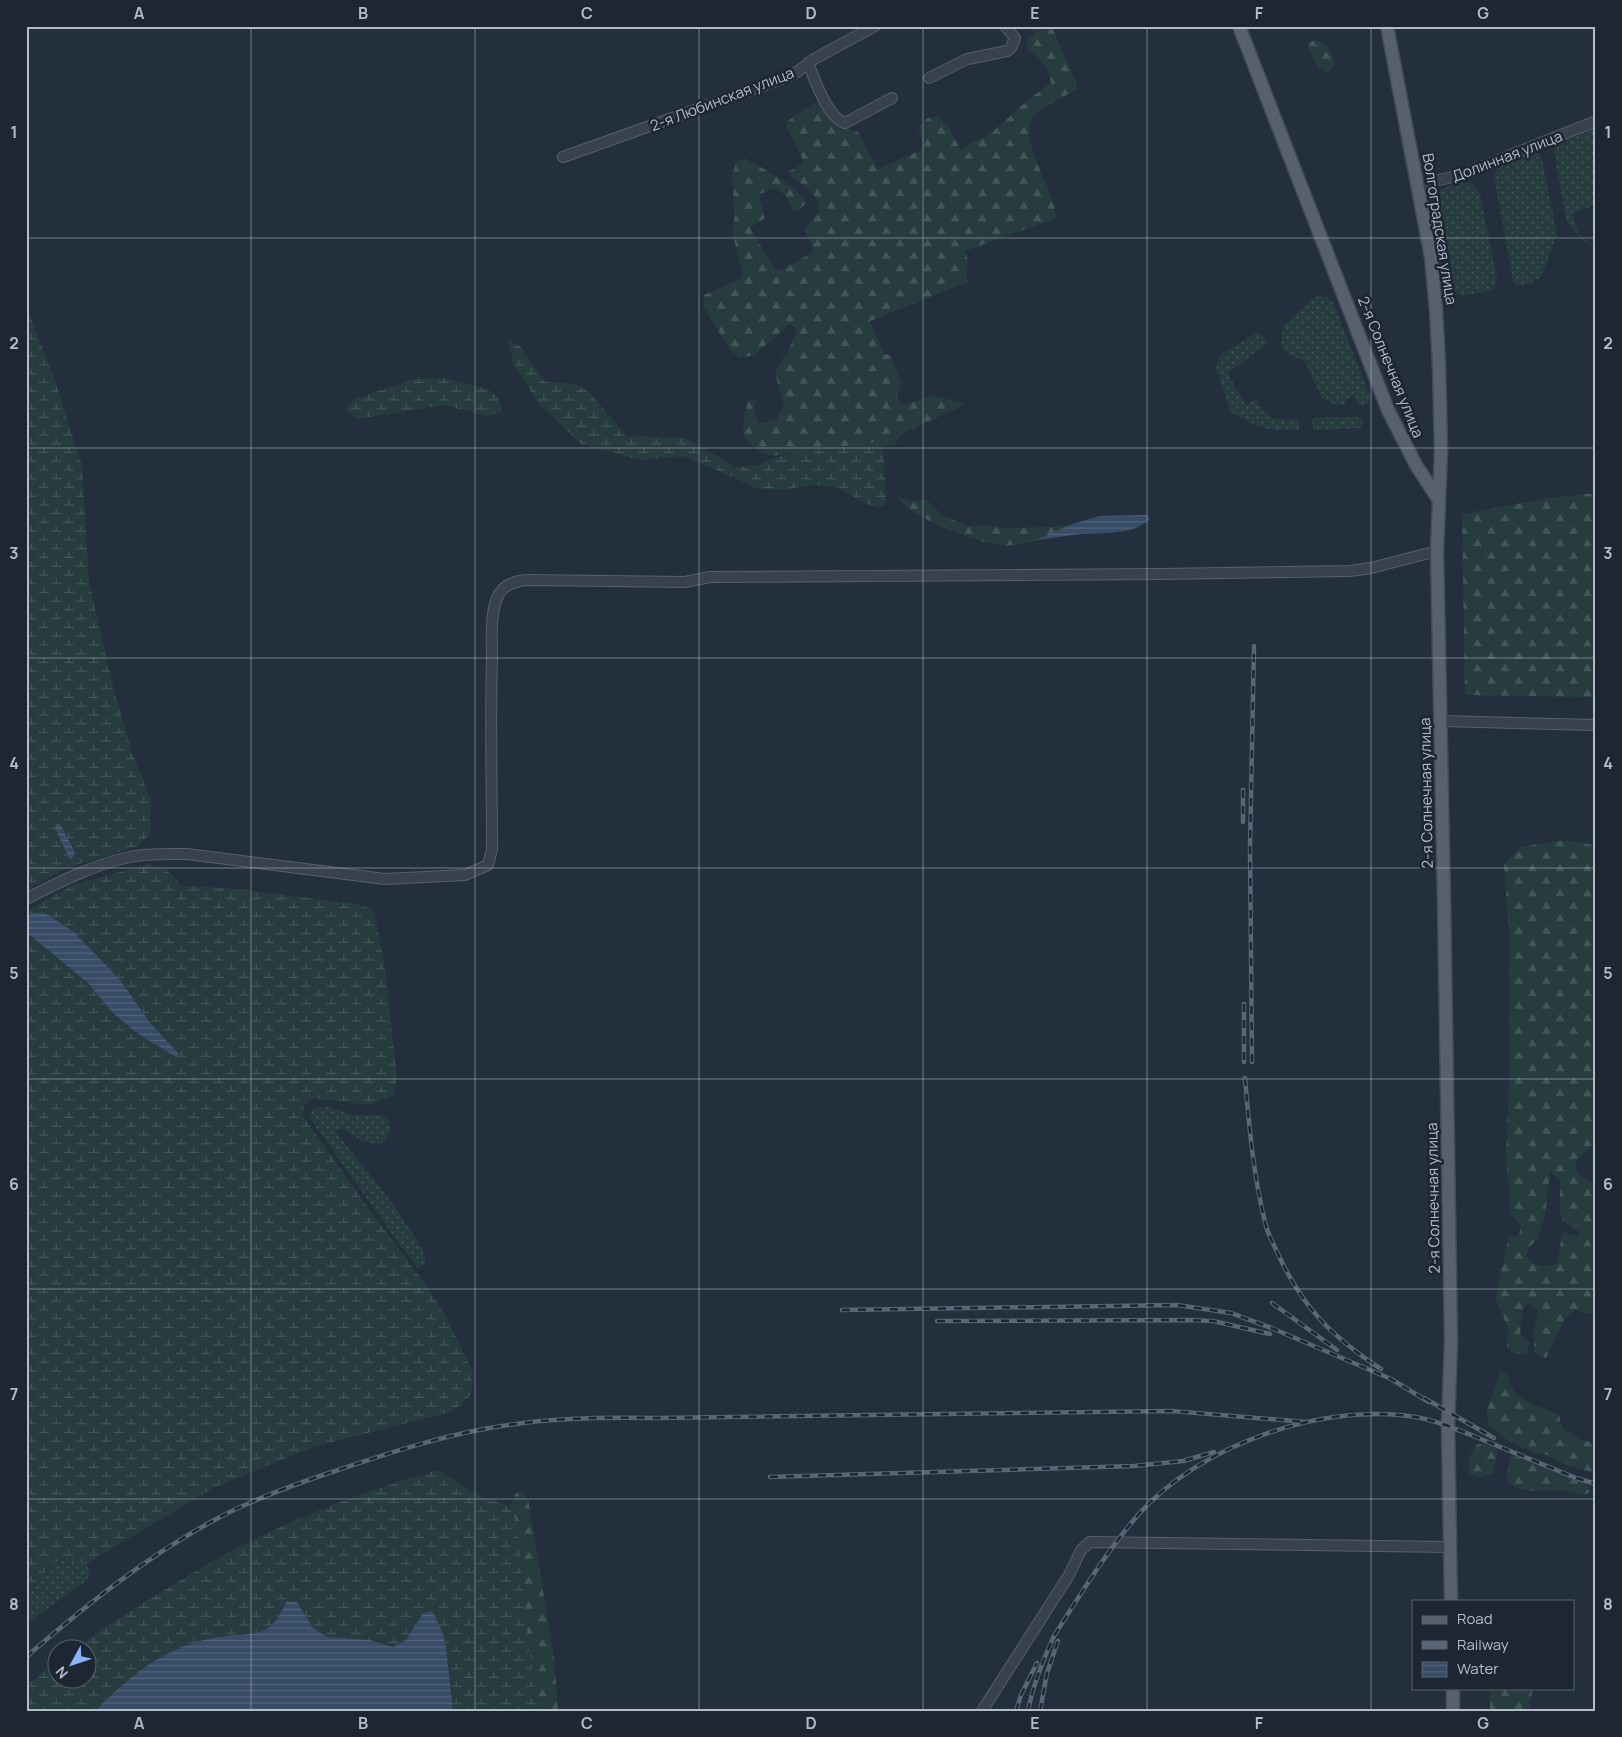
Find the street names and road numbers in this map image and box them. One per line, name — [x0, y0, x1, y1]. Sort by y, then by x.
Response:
street label: 2-я Любинская улица — [647, 62, 797, 136]
street label: Долинная улица — [1449, 125, 1565, 187]
street label: Волгоградская улица — [1418, 152, 1462, 306]
street label: 2-я Солнечная улица — [1353, 293, 1429, 441]
street label: 2-я Солнечная улица — [1414, 717, 1438, 869]
street label: 2-я Солнечная улица — [1421, 1122, 1445, 1274]

